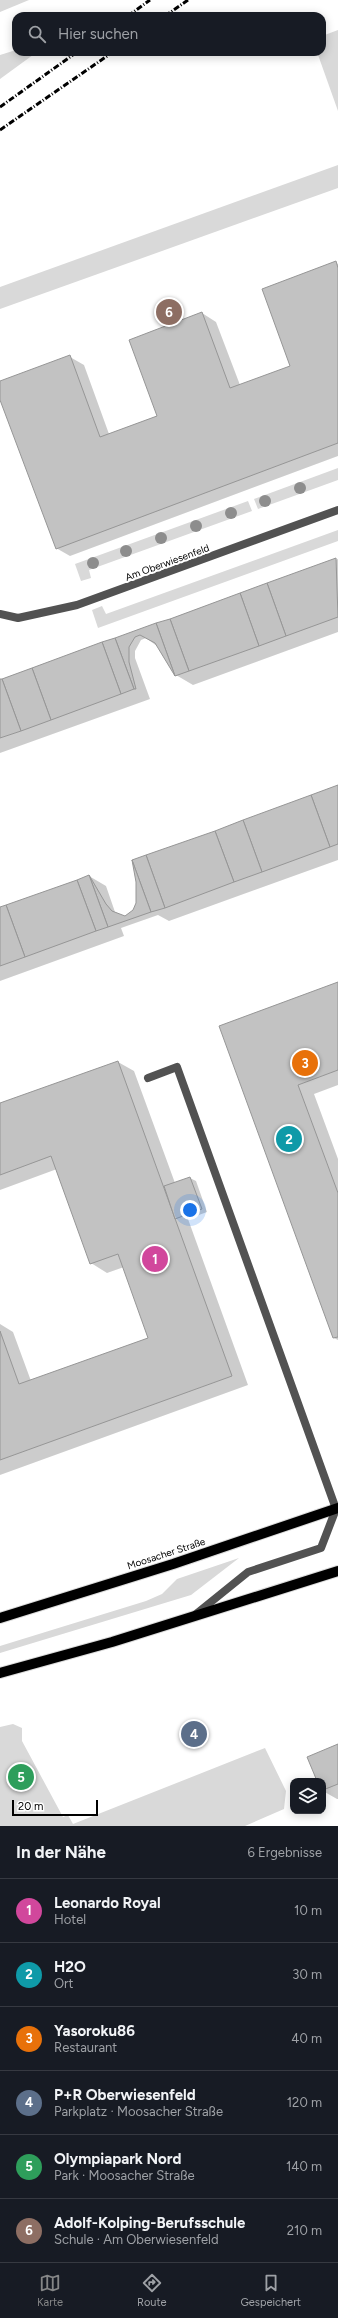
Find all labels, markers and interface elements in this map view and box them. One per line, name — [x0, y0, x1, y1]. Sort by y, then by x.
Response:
search box — [12, 12, 326, 56]
icon: search — [26, 23, 48, 45]
text: Hier suchen — [58, 25, 138, 43]
pin: 6 — [156, 297, 182, 327]
street label: Am Oberwiesenfeld — [123, 541, 211, 584]
pin: 3 — [292, 1048, 318, 1078]
pin: 2 — [276, 1124, 302, 1154]
your location — [180, 1200, 200, 1220]
pin: 1 — [142, 1244, 168, 1274]
street label: Moosacher Straße — [125, 1535, 207, 1572]
pin: 4 — [181, 1719, 207, 1749]
pin: 5 — [8, 1762, 34, 1792]
map controls — [290, 1778, 326, 1814]
button: layers — [290, 1778, 326, 1814]
scale bar — [12, 1798, 98, 1817]
text: 20 m — [18, 1800, 43, 1813]
text: In der Nähe — [16, 1842, 106, 1862]
text: 6 Ergebnisse — [248, 1845, 322, 1860]
text: Leonardo Royal — [54, 1894, 161, 1912]
text: 1 — [26, 1903, 32, 1918]
text: 10 m — [294, 1903, 322, 1918]
text: Hotel — [54, 1912, 86, 1927]
text: H2O — [54, 1958, 86, 1976]
text: 2 — [25, 1967, 33, 1982]
text: 30 m — [292, 1967, 322, 1982]
text: Ort — [54, 1976, 73, 1991]
text: Yasoroku86 — [54, 2022, 135, 2040]
text: 3 — [25, 2031, 33, 2046]
text: 40 m — [291, 2031, 322, 2046]
text: Restaurant — [54, 2040, 117, 2055]
text: P+R Oberwiesenfeld — [54, 2086, 196, 2104]
text: 4 — [25, 2095, 33, 2110]
text: 120 m — [287, 2095, 322, 2110]
text: Parkplatz · Moosacher Straße — [54, 2104, 223, 2119]
text: Olympiapark Nord — [54, 2150, 181, 2168]
text: 5 — [25, 2159, 33, 2174]
text: 140 m — [286, 2159, 322, 2174]
text: Park · Moosacher Straße — [54, 2168, 195, 2183]
text: Adolf-Kolping-Berufsschule — [54, 2214, 245, 2232]
text: 6 — [25, 2223, 33, 2238]
text: 210 m — [287, 2223, 322, 2238]
text: Schule · Am Oberwiesenfeld — [54, 2232, 219, 2247]
tab: Karte — [37, 2272, 63, 2309]
tab: Route — [137, 2272, 167, 2309]
tab: Gespeichert — [240, 2272, 301, 2309]

